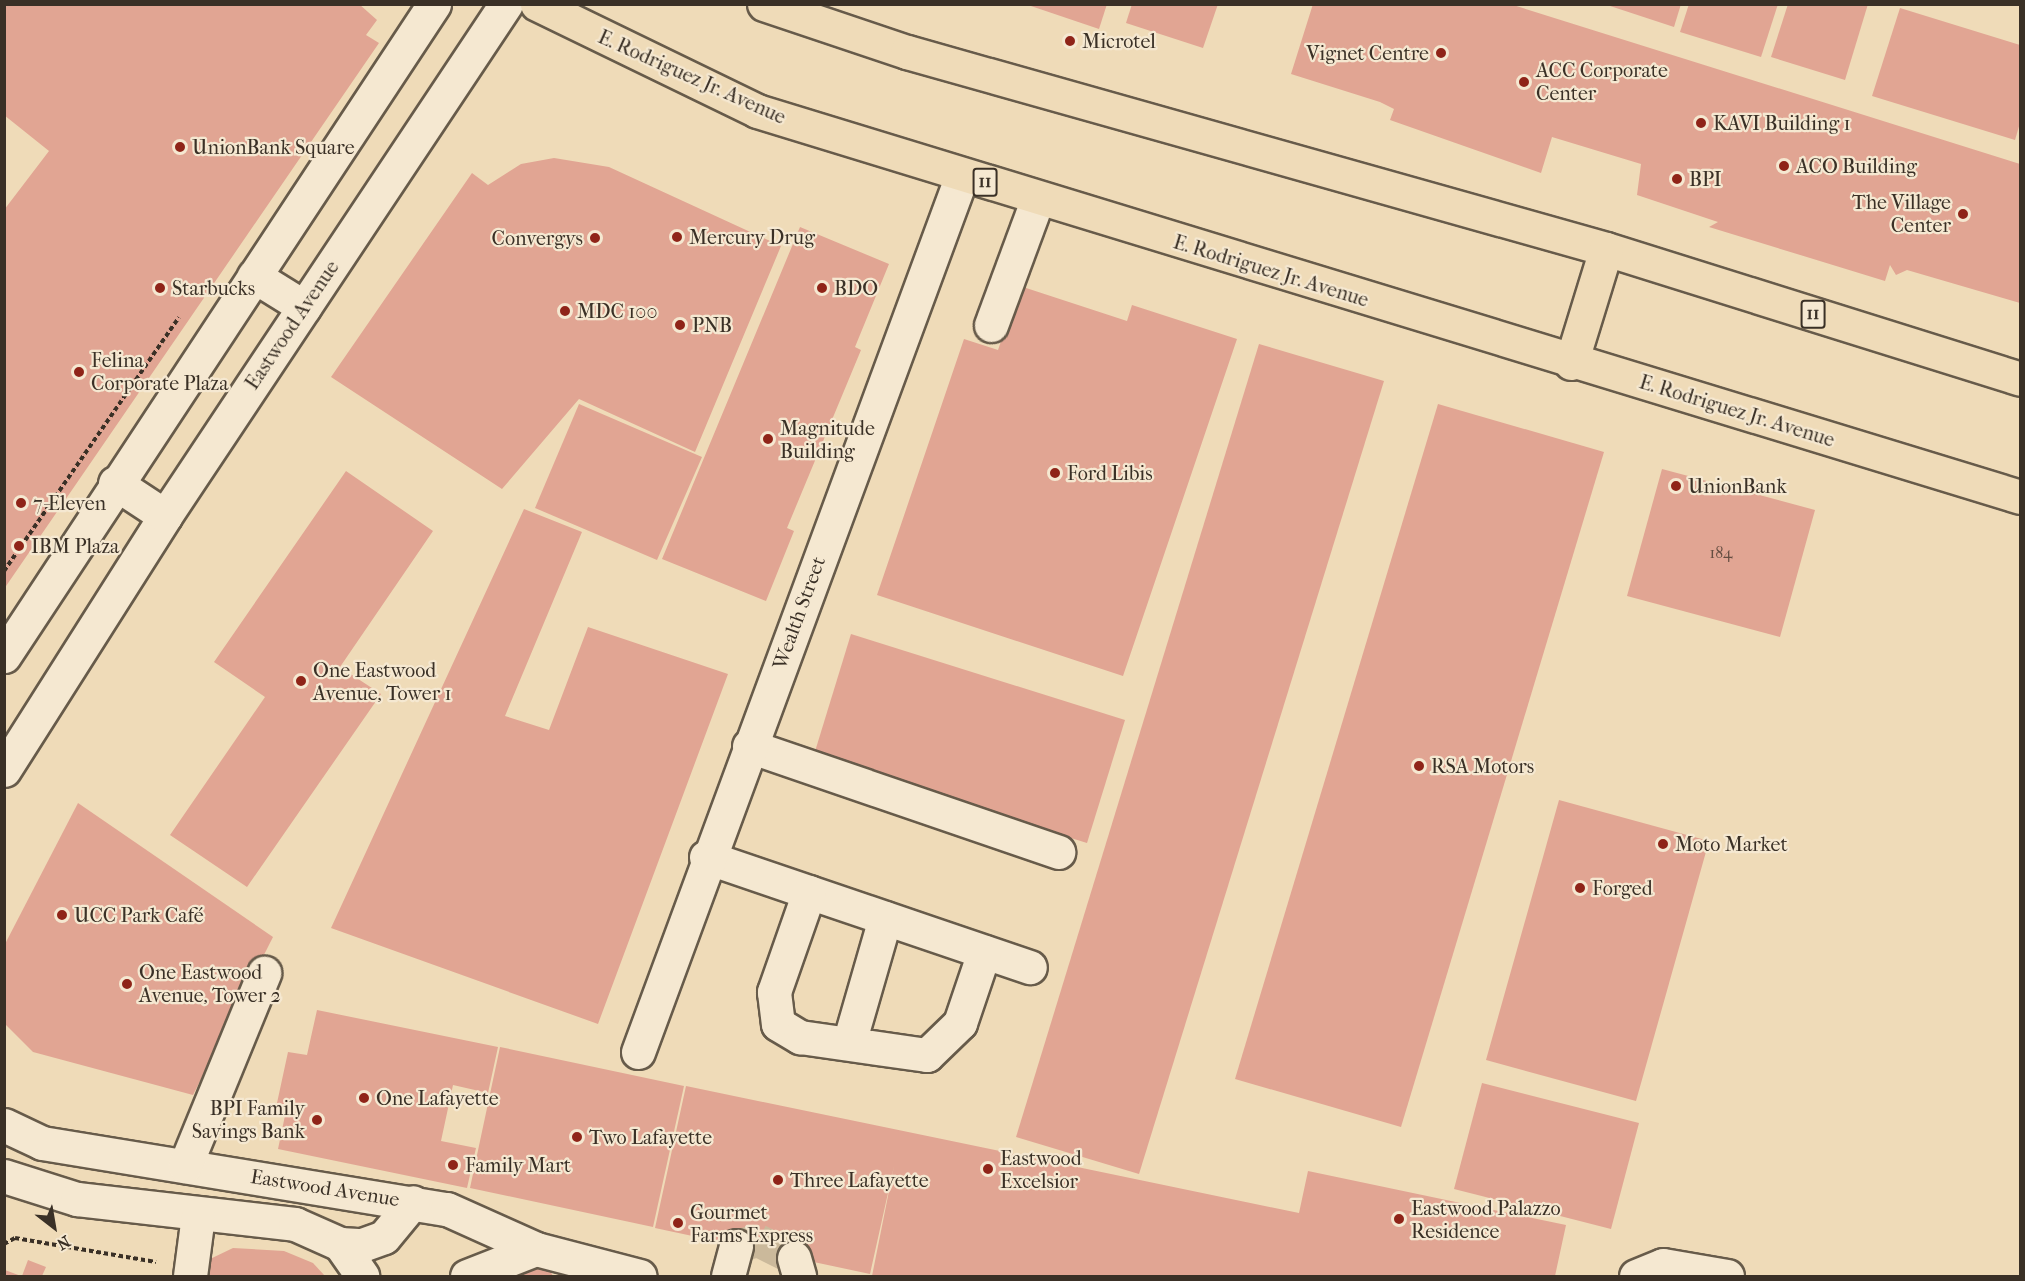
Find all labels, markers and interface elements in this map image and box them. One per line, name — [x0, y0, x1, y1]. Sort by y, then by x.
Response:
street label: E. Rodriguez Jr. Avenue — [594, 25, 790, 129]
place label: Microtel — [1082, 29, 1156, 53]
marker: Microtel — [1063, 34, 1077, 48]
place label: Vignet Centre — [1306, 41, 1429, 65]
marker: Vignet Centre — [1434, 46, 1448, 60]
place label: ACC Corporate Center — [1536, 58, 1668, 105]
marker: ACC Corporate Center — [1517, 75, 1531, 89]
place label: KAVI Building 1 — [1713, 111, 1851, 135]
marker: KAVI Building 1 — [1694, 116, 1708, 130]
place label: UnionBank Square — [192, 135, 355, 159]
marker: UnionBank Square — [173, 140, 187, 154]
place label: ACO Building — [1796, 154, 1917, 178]
marker: ACO Building — [1777, 159, 1791, 173]
road number: 11 — [972, 167, 998, 197]
place label: BPI — [1689, 167, 1722, 191]
marker: BPI — [1670, 172, 1684, 186]
place label: The Village Center — [1852, 190, 1951, 237]
marker: The Village Center — [1956, 207, 1970, 221]
place label: Mercury Drug — [689, 225, 815, 249]
place label: Convergys — [492, 226, 583, 250]
marker: Mercury Drug — [670, 230, 684, 244]
street label: E. Rodriguez Jr. Avenue — [1170, 230, 1372, 312]
marker: Convergys — [588, 231, 602, 245]
street label: Eastwood Avenue — [240, 256, 344, 394]
place label: Starbucks — [172, 276, 255, 300]
place label: BDO — [834, 276, 878, 300]
marker: Starbucks — [153, 281, 167, 295]
marker: BDO — [815, 281, 829, 295]
place label: MDC 100 — [577, 299, 657, 323]
road number: 11 — [1800, 299, 1826, 329]
marker: MDC 100 — [558, 304, 572, 318]
place label: PNB — [692, 313, 732, 337]
marker: PNB — [673, 318, 687, 332]
place label: Felina Corporate Plaza — [91, 348, 228, 395]
marker: Felina Corporate Plaza — [72, 365, 86, 379]
street label: E. Rodriguez Jr. Avenue — [1636, 370, 1838, 452]
place label: Magnitude Building — [780, 416, 875, 463]
marker: Magnitude Building — [761, 432, 775, 446]
place label: Ford Libis — [1067, 461, 1153, 485]
marker: Ford Libis — [1048, 466, 1062, 480]
place label: UnionBank — [1688, 474, 1787, 498]
marker: UnionBank — [1669, 479, 1683, 493]
place label: 7-Eleven — [33, 491, 106, 515]
marker: 7-Eleven — [14, 496, 28, 510]
place label: IBM Plaza — [31, 534, 119, 558]
marker: IBM Plaza — [12, 539, 26, 553]
house number: 184 — [1709, 543, 1733, 563]
street label: Wealth Street — [767, 553, 831, 673]
place label: One Eastwood Avenue, Tower 1 — [313, 658, 452, 705]
marker: One Eastwood Avenue, Tower 1 — [294, 674, 308, 688]
place label: RSA Motors — [1431, 754, 1534, 778]
marker: RSA Motors — [1412, 759, 1426, 773]
place label: Moto Market — [1675, 832, 1788, 856]
marker: Moto Market — [1656, 837, 1670, 851]
place label: Forged — [1592, 876, 1653, 900]
marker: Forged — [1573, 881, 1587, 895]
place label: UCC Park Café — [74, 903, 204, 927]
marker: UCC Park Café — [55, 908, 69, 922]
place label: One Eastwood Avenue, Tower 2 — [139, 960, 281, 1007]
marker: One Eastwood Avenue, Tower 2 — [120, 977, 134, 991]
place label: One Lafayette — [376, 1086, 499, 1110]
marker: One Lafayette — [357, 1091, 371, 1105]
place label: BPI Family Savings Bank — [192, 1096, 305, 1143]
marker: BPI Family Savings Bank — [310, 1113, 324, 1127]
place label: Two Lafayette — [589, 1125, 712, 1149]
marker: Two Lafayette — [570, 1130, 584, 1144]
place label: Eastwood Excelsior — [1000, 1146, 1082, 1193]
place label: Family Mart — [465, 1153, 571, 1177]
marker: Family Mart — [446, 1158, 460, 1172]
marker: Eastwood Excelsior — [981, 1162, 995, 1176]
street label: Eastwood Avenue — [249, 1164, 401, 1212]
place label: Three Lafayette — [790, 1168, 929, 1192]
marker: Three Lafayette — [771, 1173, 785, 1187]
place label: Eastwood Palazzo Residence — [1411, 1196, 1561, 1243]
north arrow — [24, 1197, 84, 1257]
place label: Gourmet Farms Express — [690, 1200, 813, 1247]
marker: Eastwood Palazzo Residence — [1392, 1212, 1406, 1226]
marker: Gourmet Farms Express — [671, 1216, 685, 1230]
text: N — [53, 1232, 74, 1254]

